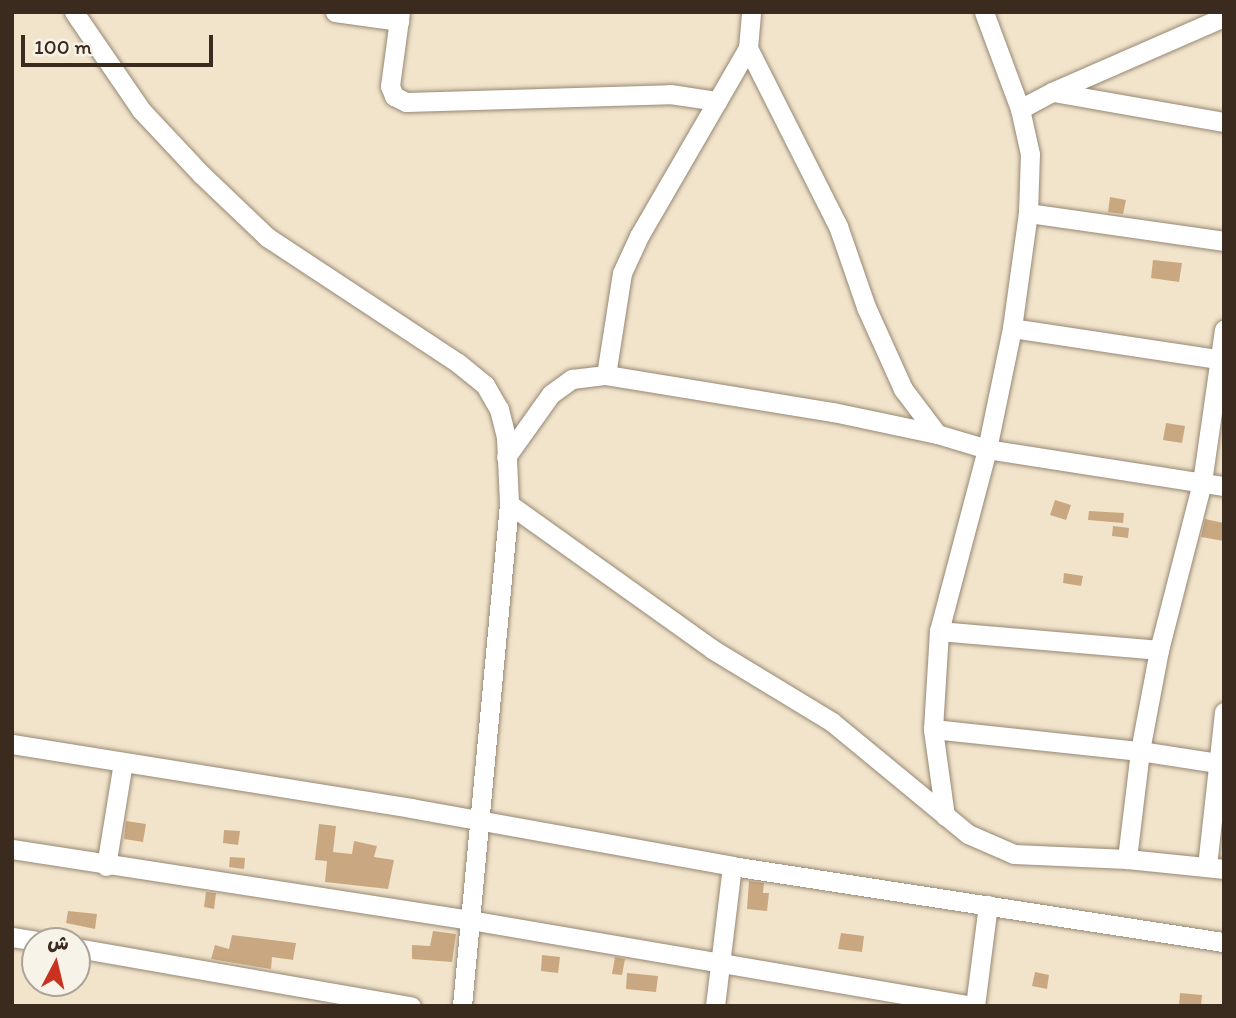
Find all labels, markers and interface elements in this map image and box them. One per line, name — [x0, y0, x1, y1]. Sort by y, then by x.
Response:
scale bar — [24, 21, 217, 65]
text: 100 m — [34, 34, 92, 59]
north arrow — [21, 927, 91, 997]
text: ش — [47, 930, 70, 955]

